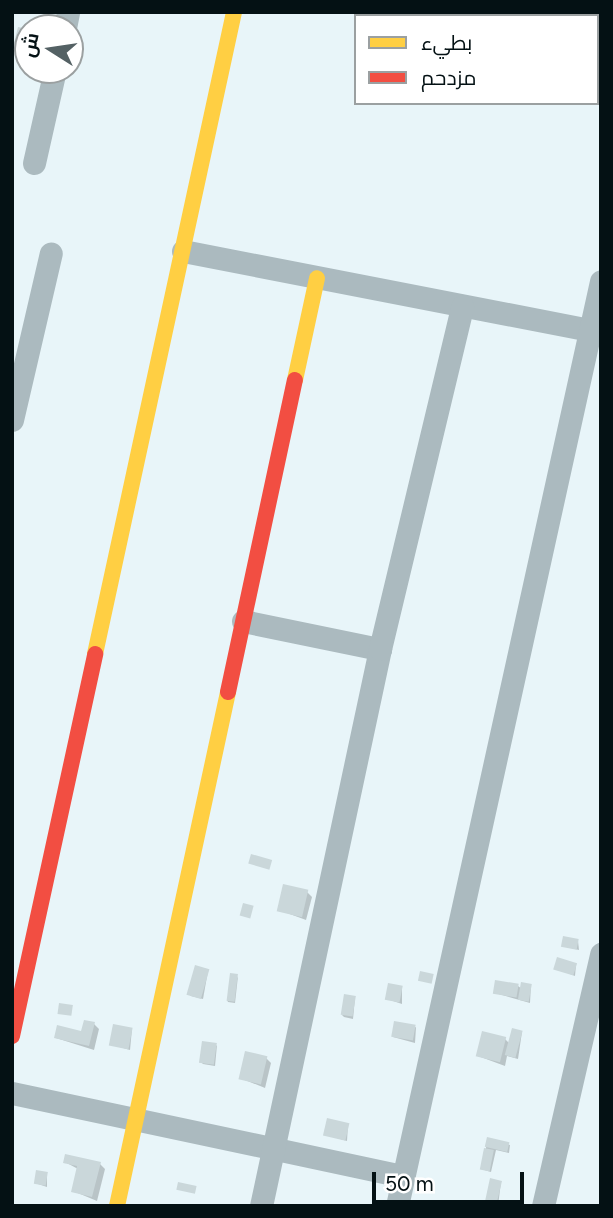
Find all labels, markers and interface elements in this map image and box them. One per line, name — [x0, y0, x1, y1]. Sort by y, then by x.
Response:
north arrow — [14, 14, 84, 84]
legend — [354, 14, 599, 105]
text: بطيء — [421, 30, 472, 55]
text: ش — [16, 31, 44, 59]
text: مزدحم — [421, 65, 476, 90]
scale bar — [375, 1158, 527, 1202]
text: 50 m — [385, 1171, 434, 1196]

